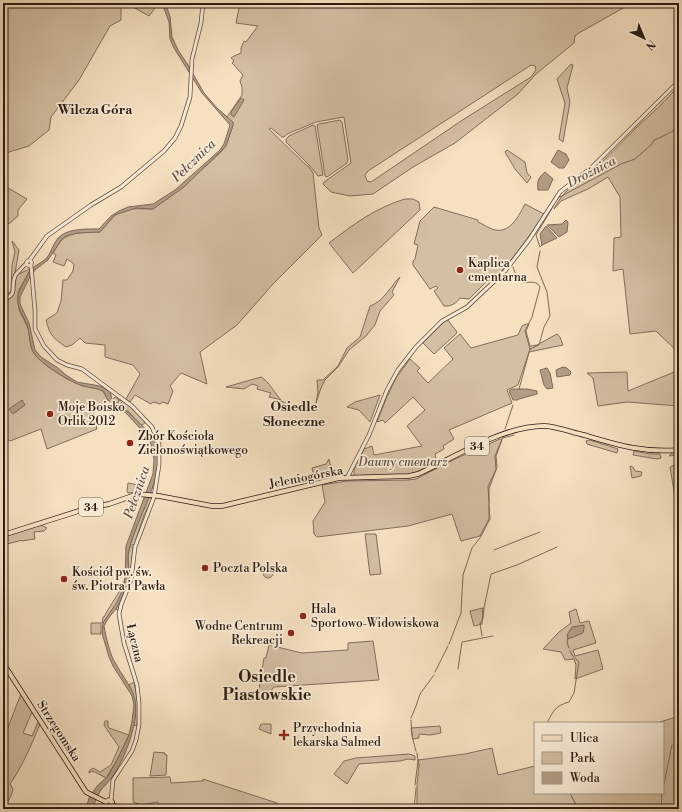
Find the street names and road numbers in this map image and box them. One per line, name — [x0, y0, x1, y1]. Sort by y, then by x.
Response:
road number: 34 — [465, 437, 489, 455]
street label: Jeleniogórska — [267, 463, 345, 492]
road number: 34 — [79, 498, 103, 516]
street label: Łączna — [123, 622, 147, 665]
street label: Strzegomska — [33, 698, 84, 765]

